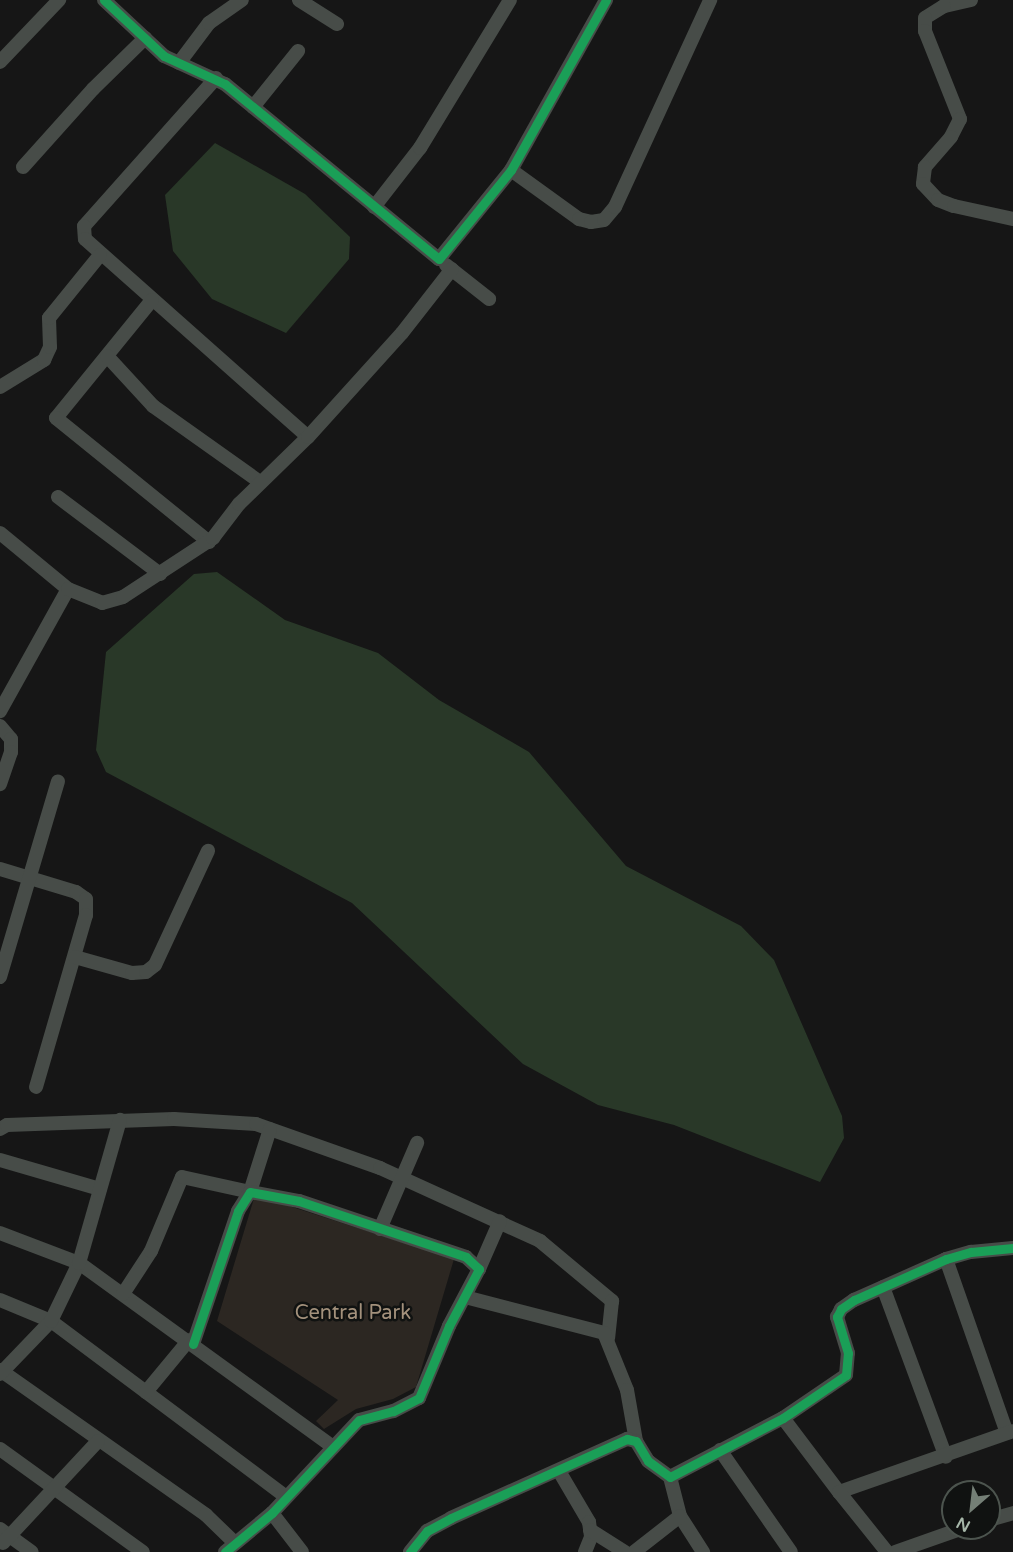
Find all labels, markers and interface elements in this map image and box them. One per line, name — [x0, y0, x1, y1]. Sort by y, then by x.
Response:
park label: Central Park — [295, 1301, 411, 1325]
north arrow — [941, 1480, 1001, 1540]
text: N — [953, 1512, 974, 1536]

